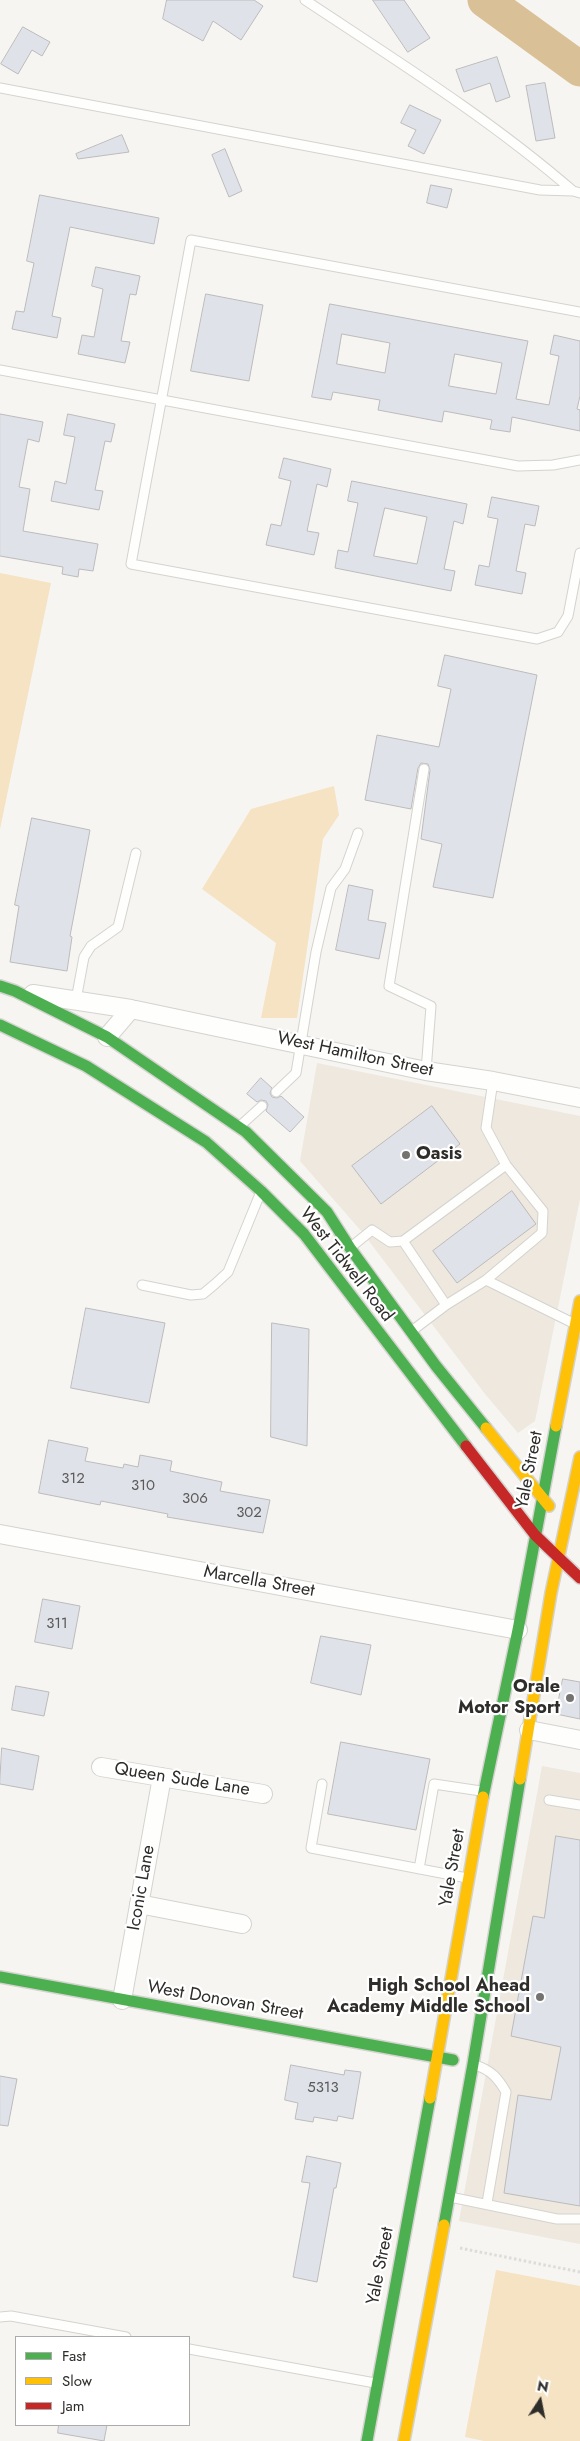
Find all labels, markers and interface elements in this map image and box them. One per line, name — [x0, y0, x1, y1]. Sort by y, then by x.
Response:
street label: West Hamilton Street — [275, 1028, 435, 1082]
place label: Oasis — [416, 1144, 462, 1166]
marker: Oasis — [400, 1149, 412, 1161]
street label: West Tidwell Road — [294, 1203, 398, 1327]
street label: Yale Street — [512, 1429, 548, 1511]
house number: 312 — [61, 1470, 85, 1488]
house number: 310 — [131, 1477, 155, 1495]
house number: 306 — [182, 1490, 208, 1508]
house number: 302 — [236, 1504, 262, 1522]
street label: Marcella Street — [202, 1562, 316, 1602]
house number: 311 — [46, 1615, 68, 1633]
place label: Orale Motor Sport — [458, 1677, 560, 1720]
marker: Orale Motor Sport — [564, 1692, 576, 1704]
street label: Queen Sude Lane — [113, 1759, 251, 1801]
street label: Yale Street — [436, 1827, 470, 1909]
street label: Iconic Lane — [124, 1844, 160, 1932]
place label: High School Ahead Academy Middle School — [327, 1976, 530, 2018]
street label: West Donovan Street — [145, 1977, 305, 2025]
marker: High School Ahead Academy Middle School — [534, 1991, 546, 2003]
house number: 5313 — [307, 2079, 339, 2097]
street label: Yale Street — [363, 2225, 399, 2307]
legend — [15, 2336, 190, 2426]
text: Fast — [62, 2345, 86, 2367]
text: Slow — [62, 2370, 92, 2392]
text: N — [535, 2375, 550, 2397]
north arrow — [515, 2376, 565, 2426]
text: Jam — [62, 2395, 85, 2417]

